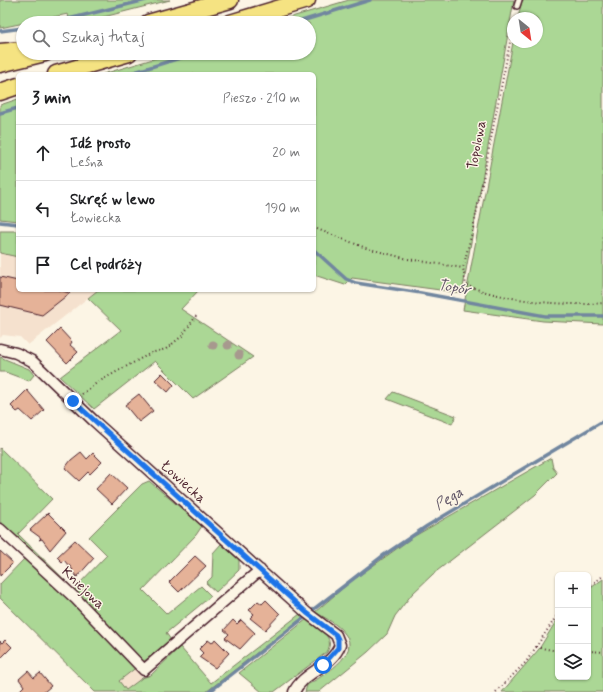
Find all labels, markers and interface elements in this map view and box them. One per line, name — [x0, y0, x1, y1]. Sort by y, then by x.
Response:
north arrow — [507, 12, 543, 48]
search box — [16, 16, 316, 60]
icon: search — [30, 27, 52, 49]
text: Szukaj tutaj — [62, 28, 145, 48]
text: 3 min — [32, 87, 71, 109]
text: Pieszo · 210 m — [223, 90, 300, 107]
street label: Topolowa — [463, 119, 491, 171]
text: Idź prosto — [70, 134, 131, 154]
icon: ahead — [32, 142, 54, 164]
text: 20 m — [272, 144, 300, 161]
text: Leśna — [70, 154, 103, 171]
text: Skręć w lewo — [70, 190, 155, 210]
icon: left — [32, 198, 54, 220]
text: 190 m — [265, 200, 300, 217]
text: Łowiecka — [70, 210, 121, 227]
icon: arrive — [32, 254, 54, 276]
text: Cel podróży — [70, 255, 142, 275]
water label: Topór — [436, 275, 474, 301]
route end — [64, 392, 82, 410]
street label: Łowiecka — [156, 457, 210, 507]
water label: Pęga — [431, 482, 468, 515]
street label: Kniejowa — [58, 563, 108, 613]
map controls — [555, 572, 591, 680]
button: + — [555, 572, 591, 608]
button: − — [555, 608, 591, 644]
button: layers — [555, 644, 591, 680]
route start — [314, 656, 332, 674]

